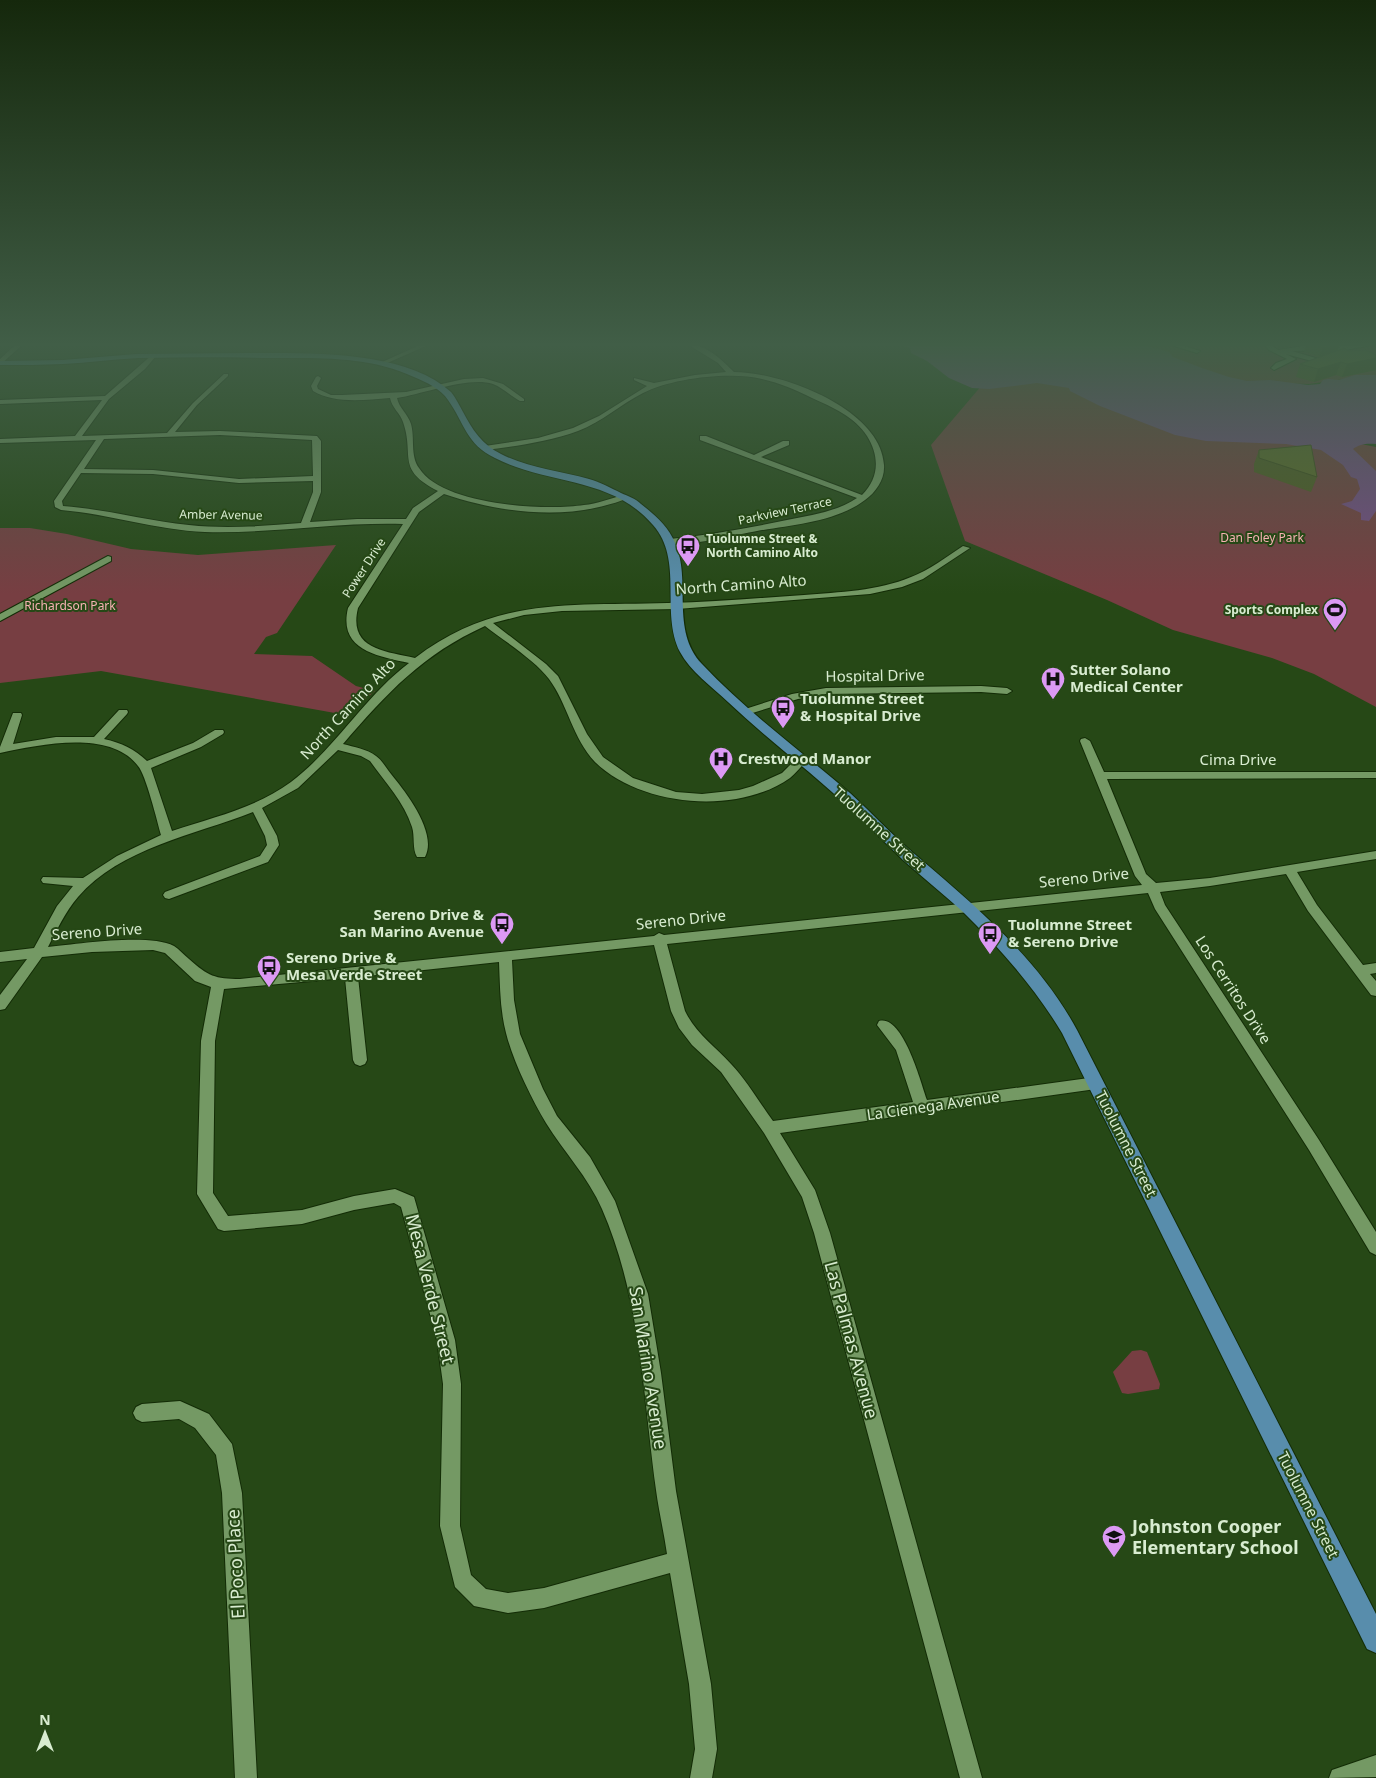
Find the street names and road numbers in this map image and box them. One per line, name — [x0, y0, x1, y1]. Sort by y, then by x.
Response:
street label: Parkview Terrace — [737, 492, 833, 529]
street label: Amber Avenue — [179, 505, 263, 524]
street label: Power Drive — [338, 534, 389, 601]
street label: North Camino Alto — [675, 569, 807, 599]
street label: North Camino Alto — [295, 654, 399, 763]
street label: Hospital Drive — [825, 664, 925, 686]
street label: Cima Drive — [1200, 749, 1276, 769]
street label: Tuolumne Street — [830, 782, 930, 875]
street label: Sereno Drive — [1038, 862, 1130, 892]
street label: Sereno Drive — [635, 904, 727, 934]
street label: Sereno Drive — [51, 918, 143, 944]
street label: Los Cerritos Drive — [1191, 932, 1276, 1047]
street label: La Cienega Avenue — [865, 1086, 1001, 1124]
street label: Tuolumne Street — [1092, 1087, 1163, 1201]
street label: Mesa Verde Street — [401, 1211, 461, 1367]
street label: Las Palmas Avenue — [819, 1258, 885, 1421]
street label: San Marino Avenue — [624, 1285, 674, 1451]
street label: Tuolumne Street — [1274, 1448, 1345, 1562]
street label: El Poco Place — [220, 1509, 250, 1619]

